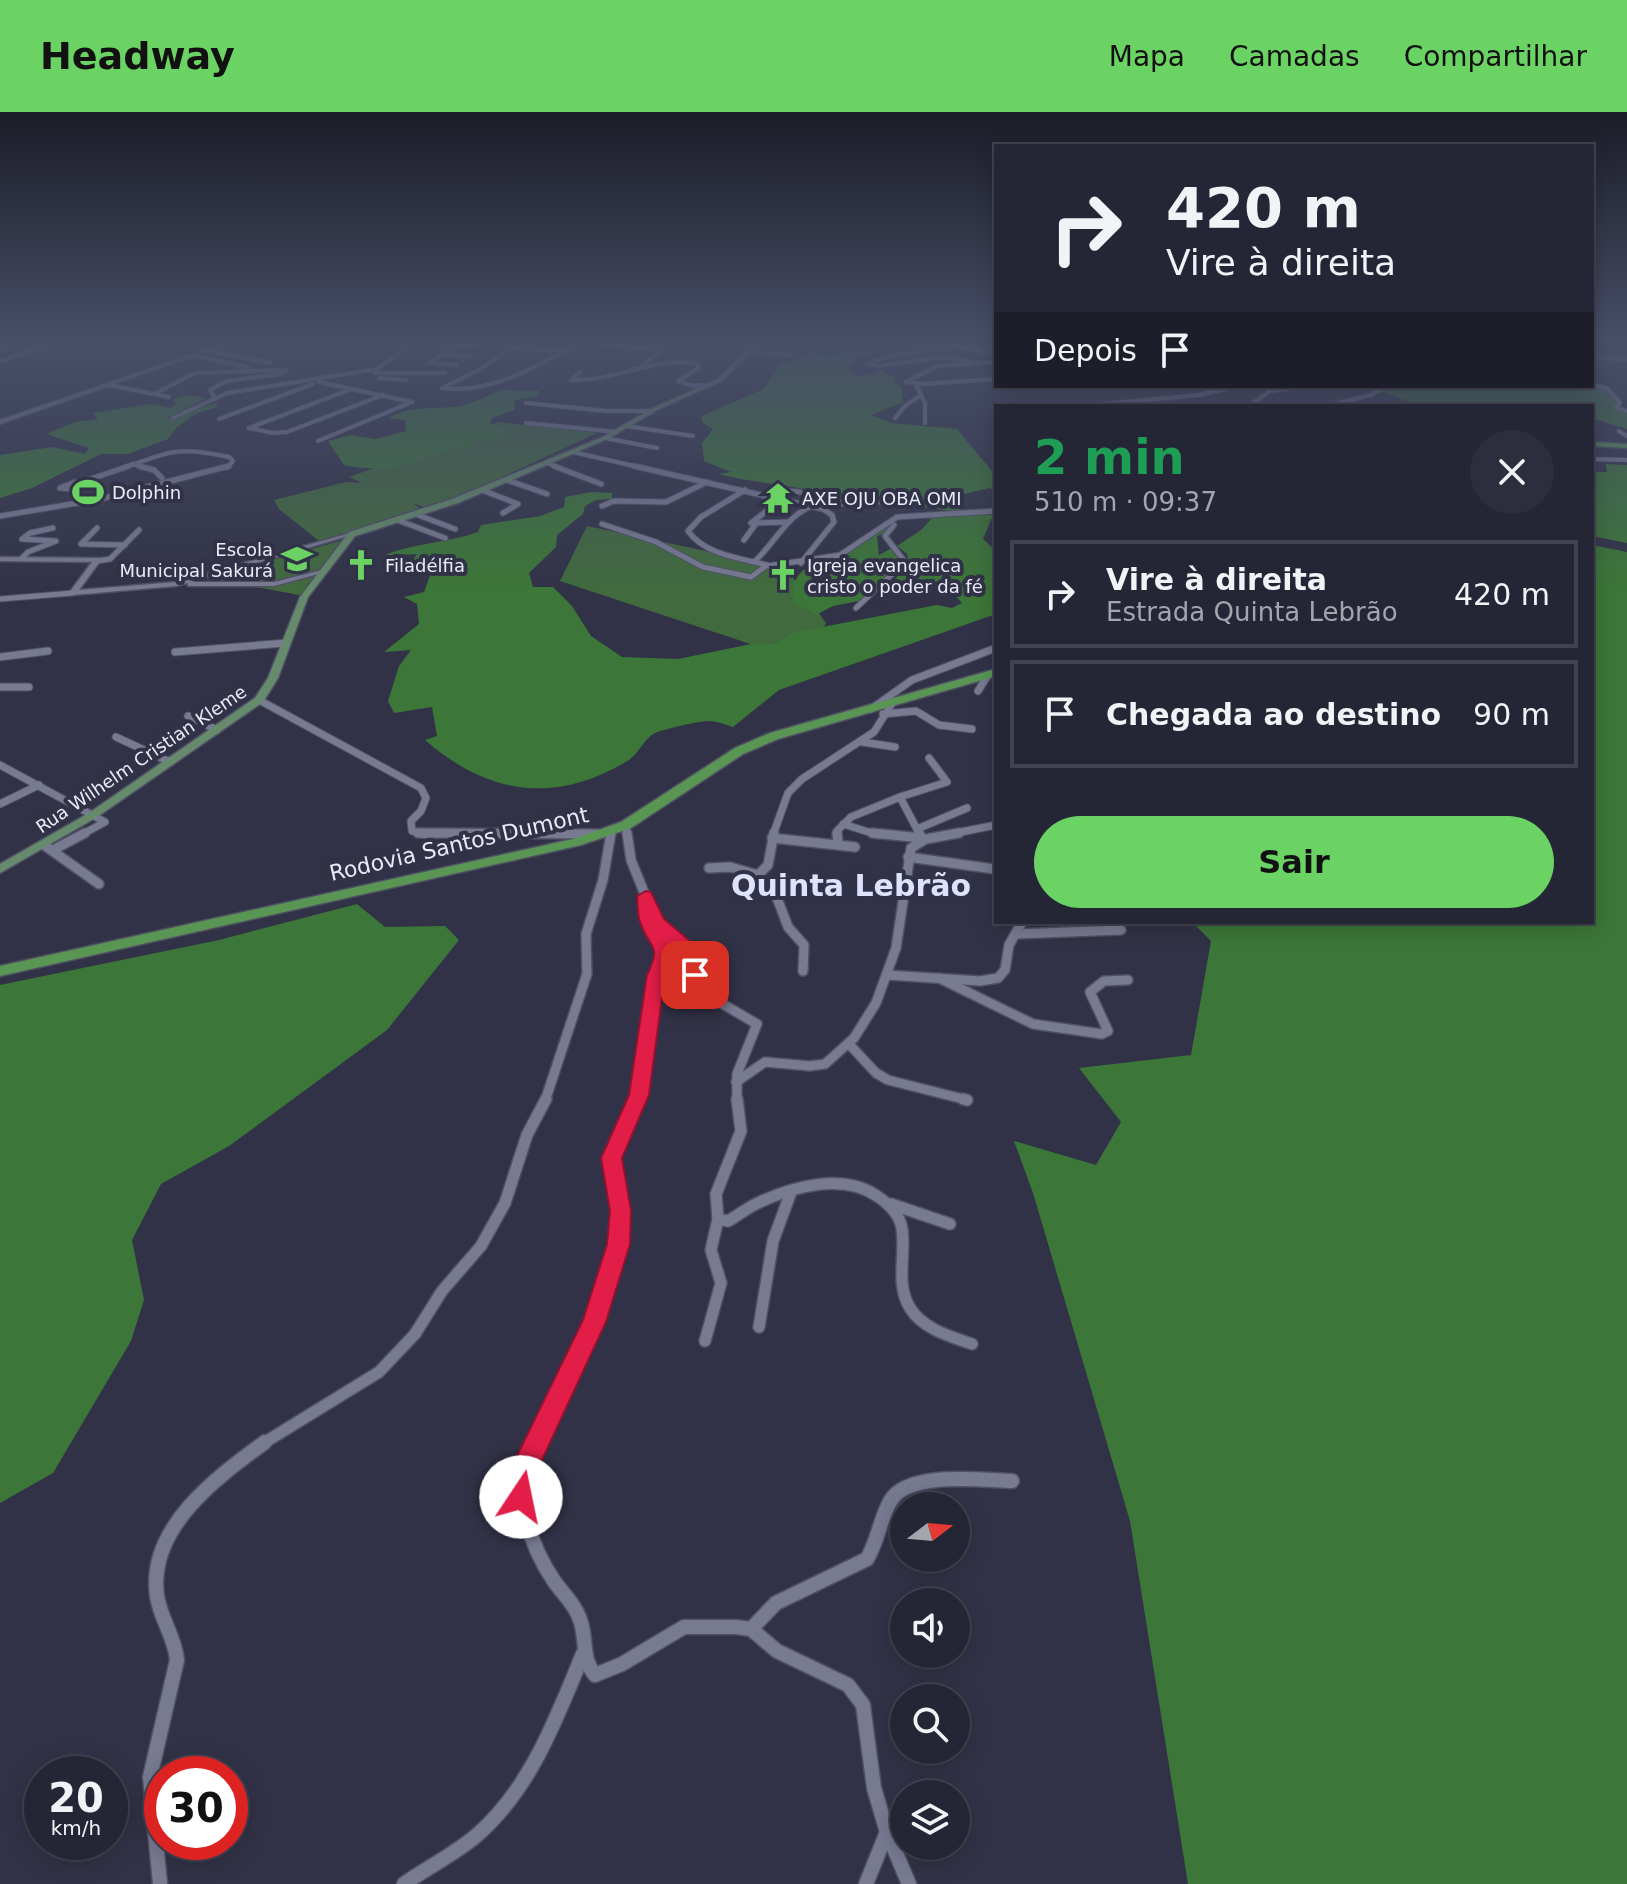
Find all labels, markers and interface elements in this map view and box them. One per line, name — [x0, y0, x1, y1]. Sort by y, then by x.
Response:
text: Headway — [40, 34, 235, 78]
text: Mapa — [1109, 40, 1185, 73]
text: Camadas — [1229, 40, 1360, 73]
text: Compartilhar — [1404, 40, 1587, 73]
text: 420 m — [1166, 175, 1361, 240]
icon: right — [1034, 176, 1138, 280]
text: Vire à direita — [1166, 242, 1396, 283]
icon: arrive — [1153, 328, 1197, 372]
text: Depois — [1034, 333, 1137, 368]
text: 2 min — [1034, 429, 1185, 485]
button: close — [1470, 430, 1554, 514]
sports icon: Dolphin — [71, 475, 105, 509]
temple icon: AXE OJU OBA OMI — [761, 481, 795, 515]
place label: Dolphin — [112, 482, 181, 503]
text: 510 m · 09:37 — [1034, 487, 1217, 517]
place label: AXE OJU OBA OMI — [802, 488, 962, 509]
place label: Escola Municipal Sakurá — [119, 539, 273, 581]
school or university icon: Escola Municipal Sakurá — [280, 542, 314, 576]
church icon: Filadélfia — [344, 548, 378, 582]
place label: Filadélfia — [385, 555, 465, 576]
place label: Igreja evangelica cristo o poder da fé — [807, 555, 983, 597]
church icon: Igreja evangelica cristo o poder da fé — [766, 558, 800, 592]
text: Vire à direita — [1106, 562, 1327, 597]
icon: right — [1038, 572, 1082, 616]
text: 420 m — [1454, 577, 1550, 612]
text: Estrada Quinta Lebrão — [1106, 597, 1398, 627]
street label: Rua Wilhelm Cristian Kleme — [32, 681, 250, 837]
icon: arrive — [1038, 692, 1082, 736]
text: Chegada ao destino — [1106, 697, 1441, 732]
text: 90 m — [1473, 697, 1550, 732]
street label: Rodovia Santos Dumont — [327, 802, 591, 886]
button: Sair — [1034, 816, 1554, 908]
district label: Quinta Lebrão — [731, 868, 971, 903]
pin — [661, 941, 729, 1009]
icon: arrive — [673, 953, 717, 997]
position arrow — [479, 1455, 563, 1539]
north arrow — [890, 1492, 970, 1572]
map controls — [890, 1492, 970, 1860]
button: sound — [890, 1588, 970, 1668]
button: search — [890, 1684, 970, 1764]
speed limit sign: 30 — [144, 1756, 248, 1860]
text: 20 — [48, 1775, 104, 1821]
button: layers — [890, 1780, 970, 1860]
text: km/h — [51, 1816, 101, 1840]

